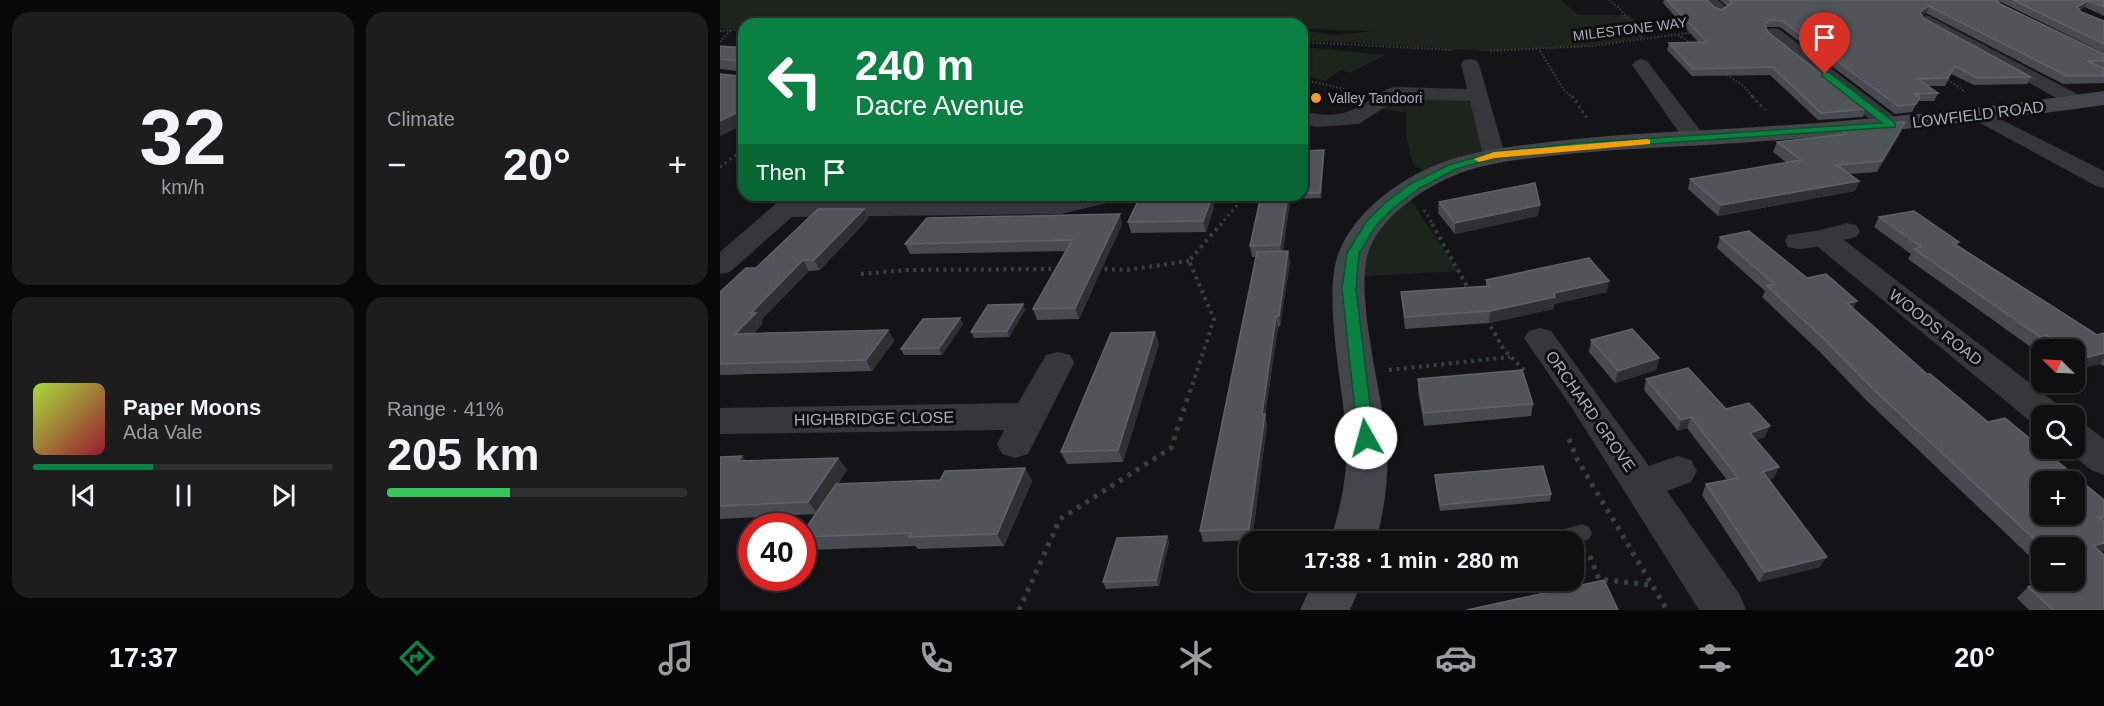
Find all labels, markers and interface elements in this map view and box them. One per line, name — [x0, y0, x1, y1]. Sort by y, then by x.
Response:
pin — [1799, 12, 1850, 74]
street label: MILESTONE WAY — [1572, 14, 1689, 44]
icon: arrive — [1808, 21, 1841, 54]
icon: left — [756, 42, 834, 120]
text: 240 m — [855, 42, 974, 89]
place label: Valley Tandoori — [1328, 90, 1422, 106]
text: Dacre Avenue — [855, 91, 1024, 121]
marker: Valley Tandoori — [1309, 91, 1323, 105]
text: 32 — [140, 93, 226, 181]
street label: LOWFIELD ROAD — [1911, 98, 2045, 131]
text: Climate — [387, 108, 455, 130]
text: 20° — [503, 139, 571, 190]
text: − — [387, 146, 406, 183]
text: + — [668, 146, 687, 183]
icon: arrive — [818, 156, 851, 189]
text: Then — [756, 160, 806, 185]
text: km/h — [161, 176, 205, 198]
street label: WOODS ROAD — [1886, 286, 1985, 369]
north arrow — [2031, 339, 2085, 393]
map controls — [2031, 339, 2085, 591]
street label: ORCHARD GROVE — [1543, 348, 1639, 475]
text: Paper Moons — [123, 395, 261, 420]
text: Range · 41% — [387, 398, 504, 420]
button: search — [2031, 405, 2085, 459]
position arrow — [1334, 406, 1398, 470]
street label: HIGHBRIDGE CLOSE — [794, 409, 954, 428]
text: Ada Vale — [123, 421, 203, 443]
text: 205 km — [387, 429, 540, 480]
button: + — [2031, 471, 2085, 525]
icon: previous — [67, 479, 100, 512]
icon: pause — [167, 479, 200, 512]
icon: next — [267, 479, 300, 512]
speed limit sign: 40 — [738, 513, 816, 591]
button: − — [2031, 537, 2085, 591]
text: 17:38 · 1 min · 280 m — [1304, 548, 1519, 573]
icon: directions — [396, 637, 438, 679]
icon: music — [655, 637, 697, 679]
icon: phone — [915, 637, 957, 679]
icon: climate — [1175, 637, 1217, 679]
icon: car — [1435, 637, 1477, 679]
icon: filters — [1694, 637, 1736, 679]
text: 17:37 — [109, 643, 178, 673]
text: 20° — [1954, 643, 1995, 673]

